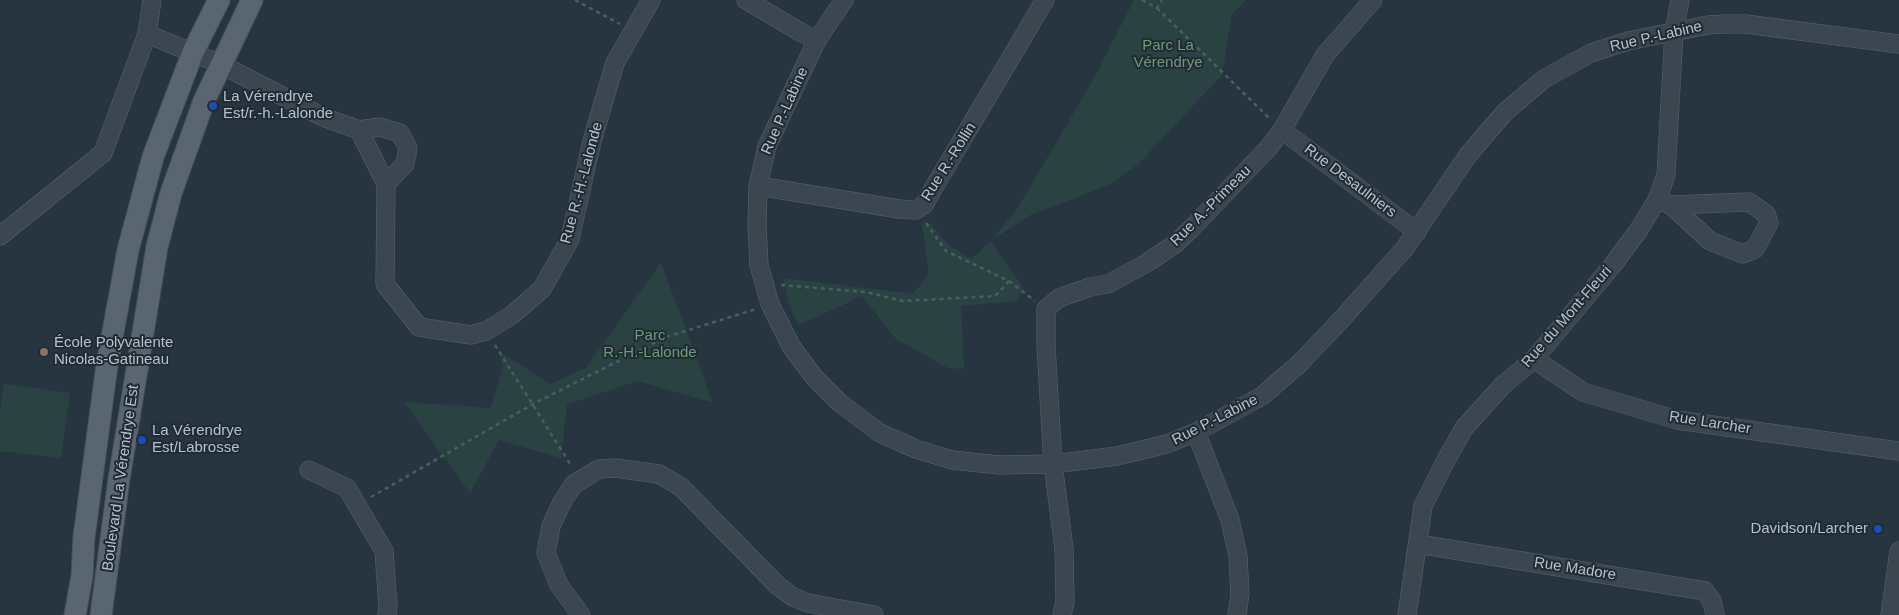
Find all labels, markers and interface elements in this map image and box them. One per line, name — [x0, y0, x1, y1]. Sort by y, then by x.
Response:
street label: Rue P.-Labine — [1608, 18, 1704, 56]
park label: Parc La Vérendrye — [1133, 37, 1203, 72]
street label: Rue P.-Labine — [758, 64, 812, 158]
place label: La Vérendrye Est/r.-h.-Lalonde — [223, 88, 333, 123]
marker: La Vérendrye Est/r.-h.-Lalonde — [207, 100, 219, 112]
street label: Rue R.-Rollin — [918, 119, 980, 205]
street label: Rue R.-H.-Lalonde — [557, 120, 607, 246]
street label: Rue Desaulniers — [1300, 140, 1400, 222]
street label: Rue A.-Primeau — [1167, 162, 1255, 250]
street label: Rue du Mont-Fleuri — [1518, 263, 1616, 371]
park label: Parc R.-H.-Lalonde — [603, 327, 697, 362]
place label: École Polyvalente Nicolas-Gatineau — [54, 334, 173, 369]
marker: École Polyvalente Nicolas-Gatineau — [38, 346, 50, 358]
street label: Boulevard La Vérendrye Est — [99, 384, 143, 572]
street label: Rue P.-Labine — [1169, 391, 1261, 449]
street label: Rue Larcher — [1668, 408, 1752, 438]
place label: La Vérendrye Est/Labrosse — [152, 422, 242, 457]
marker: La Vérendrye Est/Labrosse — [136, 434, 148, 446]
place label: Davidson/Larcher — [1750, 520, 1868, 538]
marker: Davidson/Larcher — [1872, 523, 1884, 535]
street label: Rue Madore — [1533, 554, 1617, 584]

